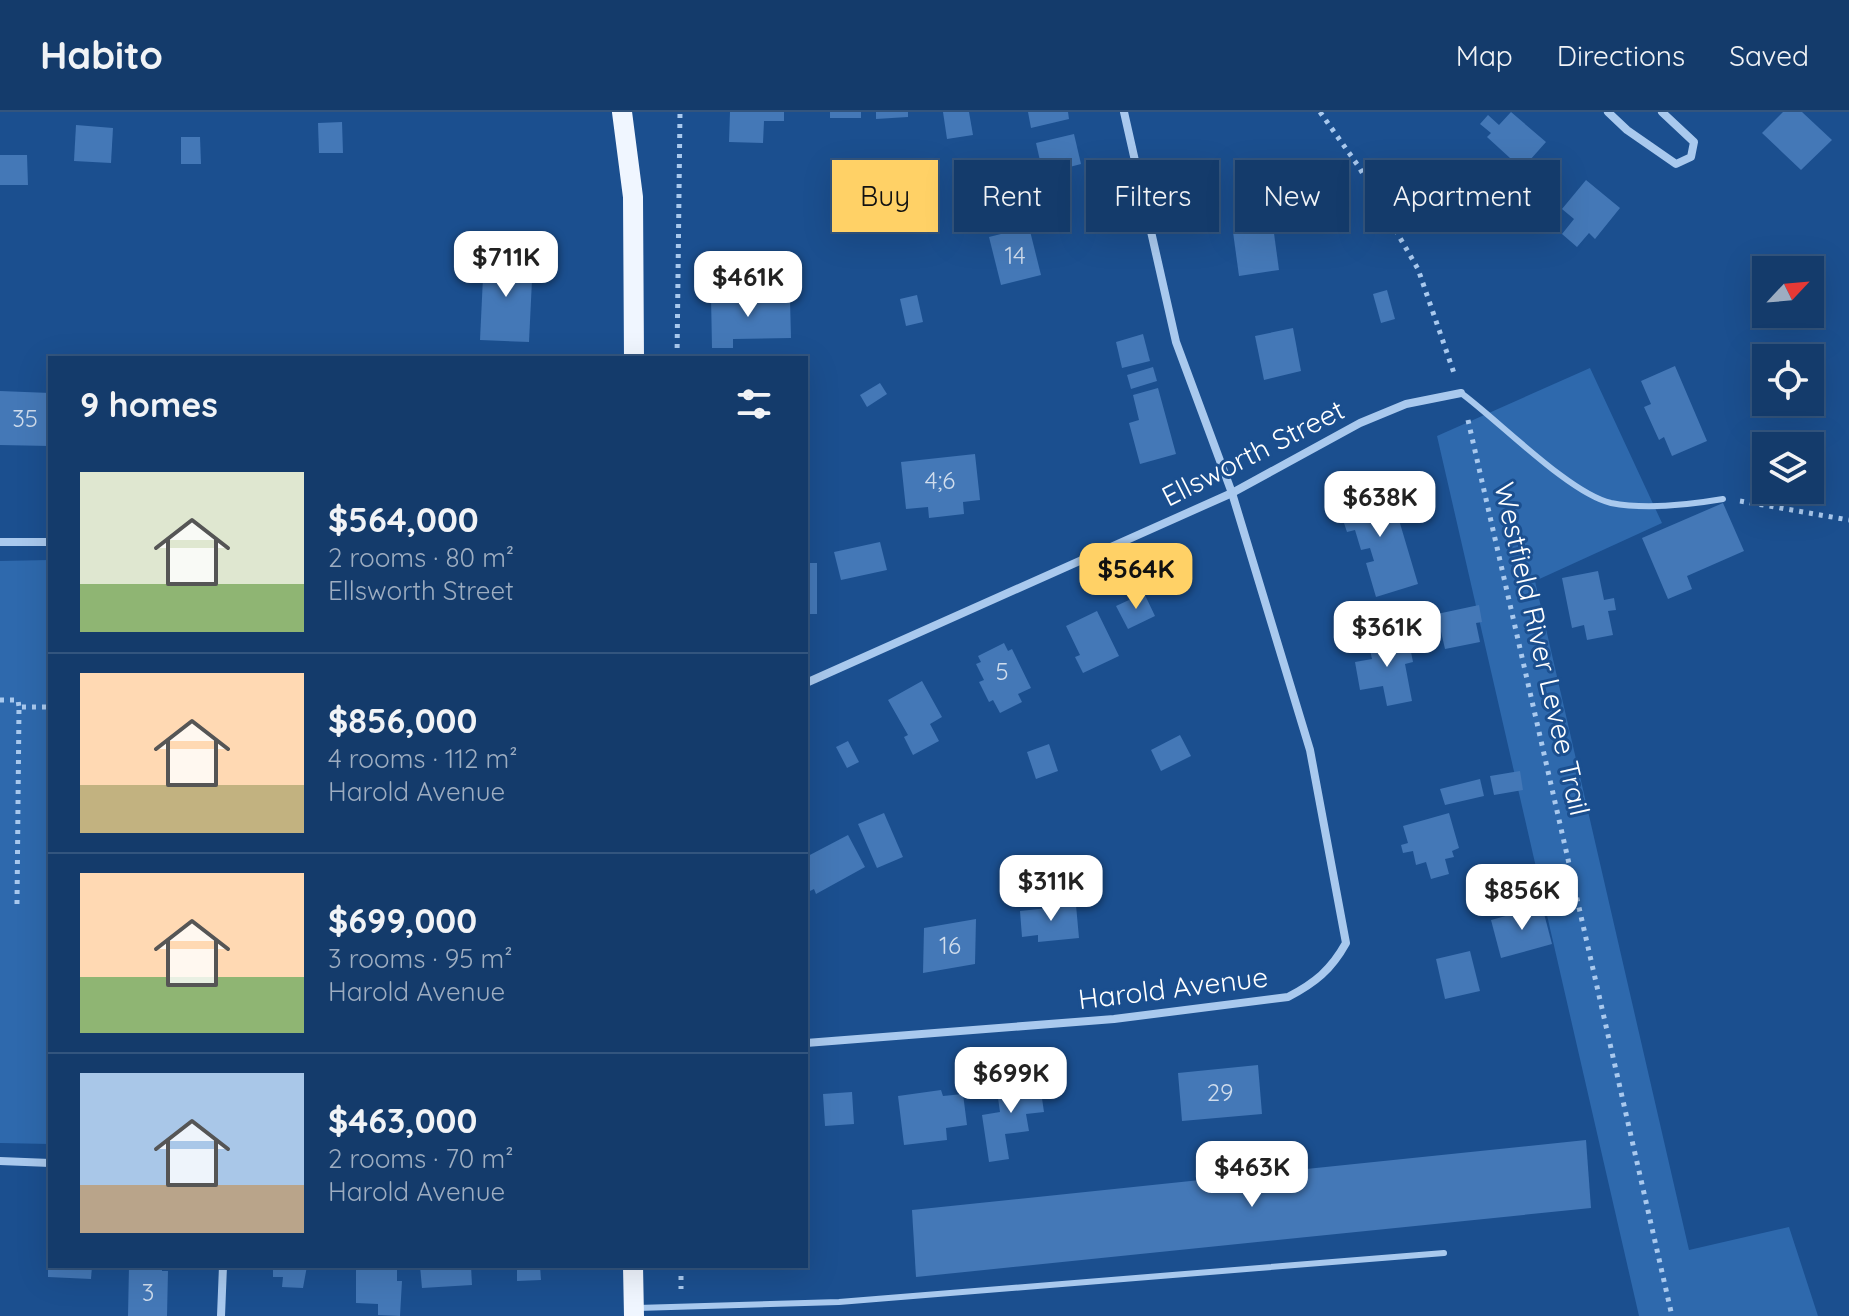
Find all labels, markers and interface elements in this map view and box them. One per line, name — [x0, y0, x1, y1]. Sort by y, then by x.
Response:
text: Habito — [40, 31, 163, 79]
text: Map — [1456, 38, 1513, 73]
text: Directions — [1557, 38, 1685, 73]
text: Saved — [1729, 38, 1809, 73]
chip: Buy — [832, 160, 938, 232]
chip: Rent — [954, 160, 1070, 232]
chip: Filters — [1086, 160, 1219, 232]
chip: New — [1235, 160, 1349, 232]
chip: Apartment — [1365, 160, 1560, 232]
pin: $711K — [450, 231, 562, 299]
text: $711K — [472, 240, 540, 273]
house number: 14 — [1004, 240, 1026, 270]
pin: $461K — [692, 251, 804, 319]
north arrow — [1752, 256, 1824, 328]
map controls — [1752, 256, 1824, 504]
text: $461K — [712, 260, 784, 293]
button: locate — [1752, 344, 1824, 416]
icon: filters — [732, 382, 776, 426]
text: 9 homes — [80, 383, 218, 426]
street label: Ellsworth Street — [1156, 392, 1350, 514]
house number: 35 — [12, 403, 38, 433]
button: layers — [1752, 432, 1824, 504]
house number: 4;6 — [925, 465, 955, 495]
pin: $638K — [1324, 471, 1436, 539]
street label: Westfield River Levee Trail — [1487, 479, 1598, 819]
text: $638K — [1342, 480, 1418, 513]
text: $564,000 — [328, 498, 479, 541]
icon: home — [144, 504, 240, 600]
text: 2 rooms · 80 m² — [328, 541, 514, 574]
pin: $564K — [1080, 543, 1192, 611]
text: $564K — [1097, 552, 1175, 585]
text: Ellsworth Street — [328, 574, 514, 607]
pin: $361K — [1331, 601, 1443, 669]
text: $361K — [1352, 610, 1422, 643]
house number: 5 — [995, 656, 1009, 686]
text: $856,000 — [328, 699, 477, 742]
icon: home — [144, 705, 240, 801]
text: 4 rooms · 112 m² — [328, 742, 518, 775]
text: Harold Avenue — [328, 775, 505, 808]
pin: $311K — [995, 855, 1107, 923]
text: $311K — [1018, 864, 1084, 897]
pin: $856K — [1466, 864, 1578, 932]
text: $856K — [1484, 873, 1560, 906]
text: $699,000 — [328, 899, 477, 942]
icon: home — [144, 905, 240, 1001]
house number: 16 — [939, 930, 961, 960]
text: 3 rooms · 95 m² — [328, 942, 512, 975]
street label: Harold Avenue — [1076, 959, 1270, 1016]
text: Harold Avenue — [328, 975, 505, 1008]
pin: $699K — [955, 1047, 1067, 1115]
text: $699K — [973, 1056, 1049, 1089]
house number: 29 — [1207, 1077, 1233, 1107]
text: $463,000 — [328, 1099, 477, 1142]
icon: home — [144, 1105, 240, 1201]
pin: $463K — [1196, 1141, 1308, 1209]
text: 2 rooms · 70 m² — [328, 1142, 513, 1175]
text: $463K — [1214, 1150, 1290, 1183]
text: Harold Avenue — [328, 1175, 505, 1208]
house number: 3 — [142, 1277, 154, 1307]

